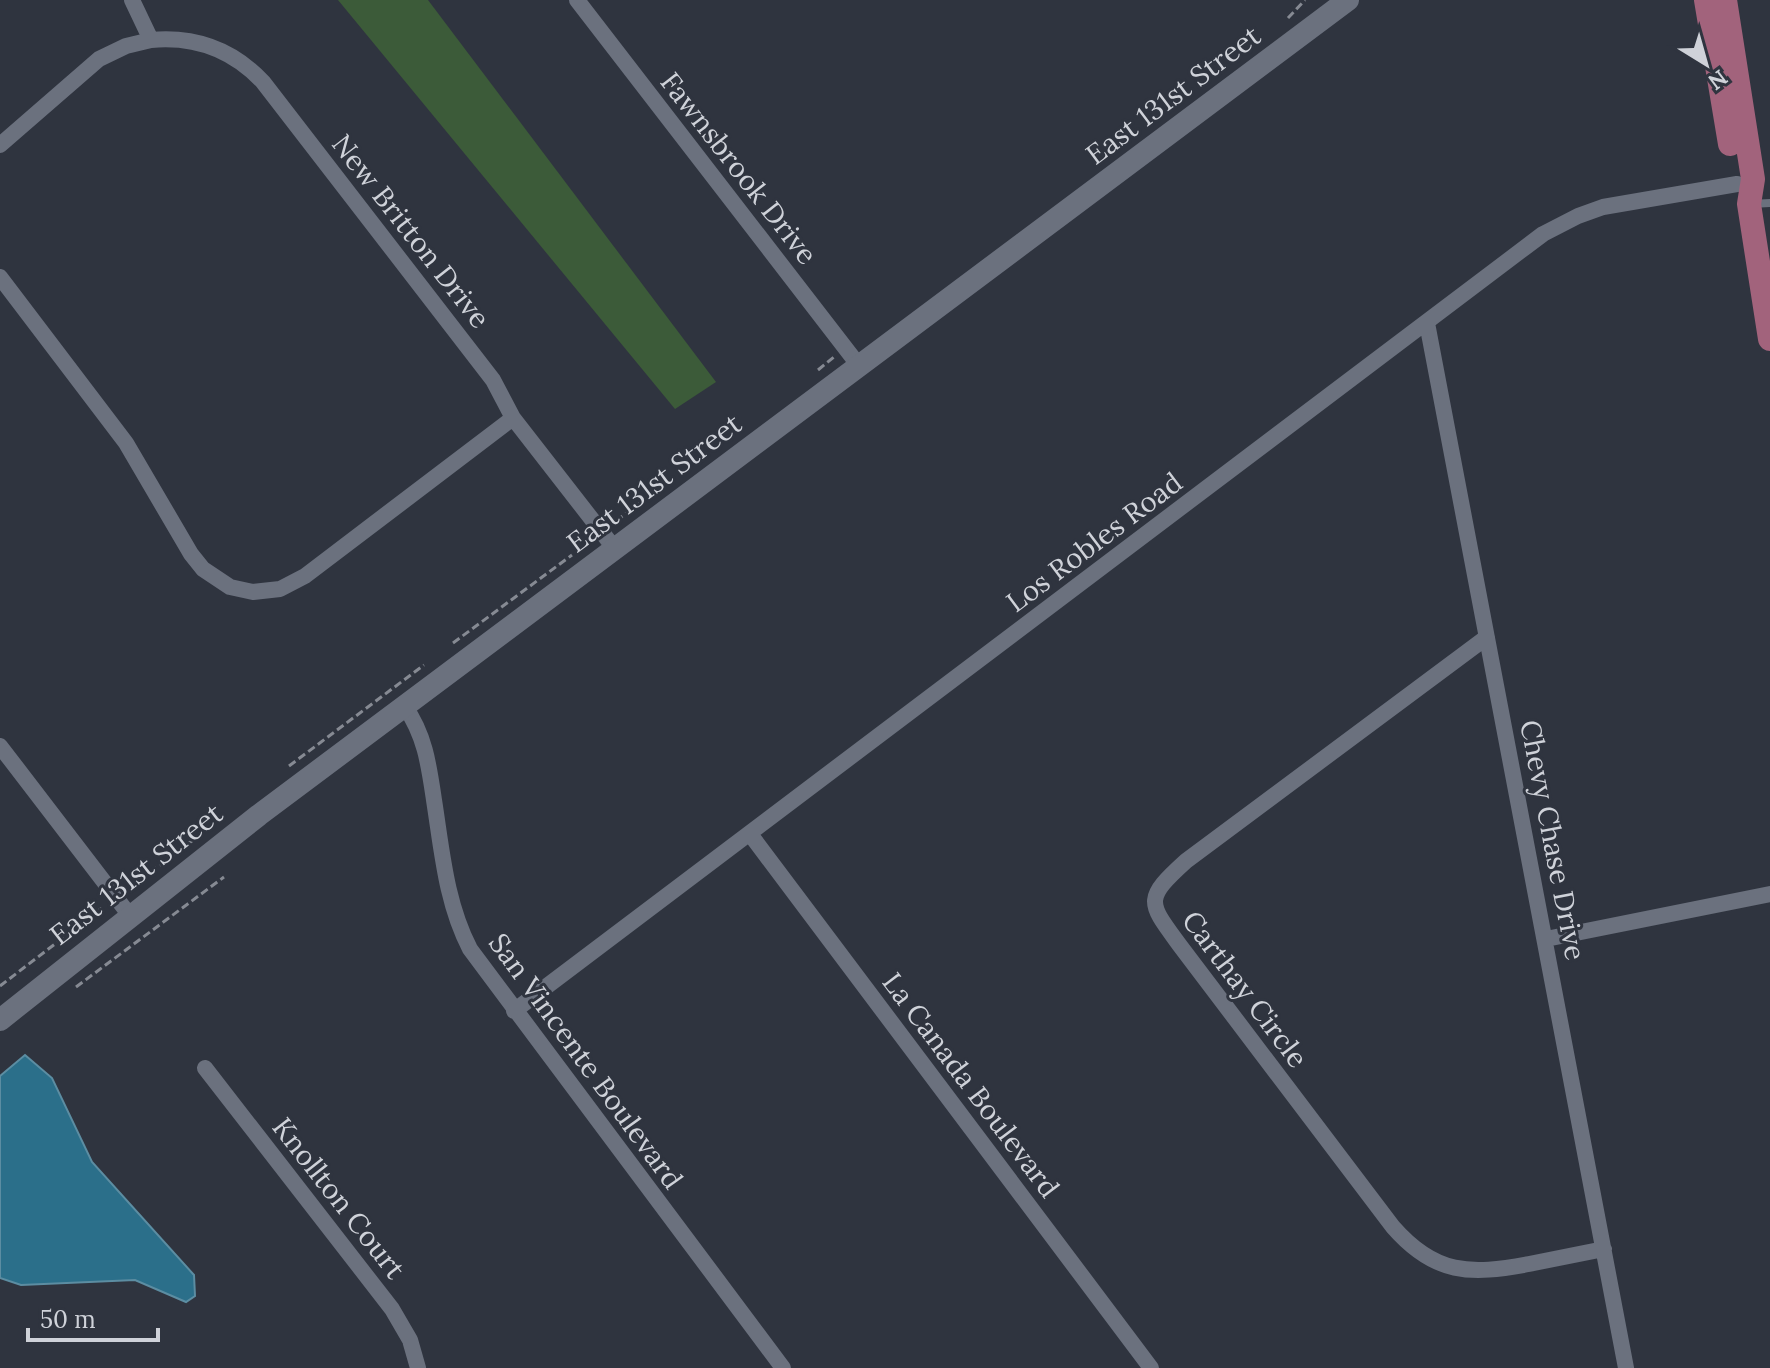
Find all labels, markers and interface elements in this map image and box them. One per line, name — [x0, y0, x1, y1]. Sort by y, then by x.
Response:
street label: East 131st Street — [1078, 17, 1268, 172]
north arrow — [1666, 24, 1746, 104]
text: N — [1703, 64, 1733, 96]
street label: Fawnsbrook Drive — [653, 65, 825, 271]
street label: New Britton Drive — [324, 127, 498, 335]
street label: East 131st Street — [559, 405, 749, 560]
street label: Los Robles Road — [999, 464, 1189, 620]
street label: Chevy Chase Drive — [1512, 717, 1594, 963]
street label: East 131st Street — [42, 795, 230, 953]
street label: Carthay Circle — [1174, 903, 1316, 1075]
street label: San Vincente Boulevard — [481, 926, 691, 1196]
street label: La Canada Boulevard — [875, 965, 1067, 1205]
street label: Knollton Court — [265, 1110, 413, 1286]
scale bar — [28, 1292, 158, 1342]
text: 50 m — [40, 1304, 96, 1335]

